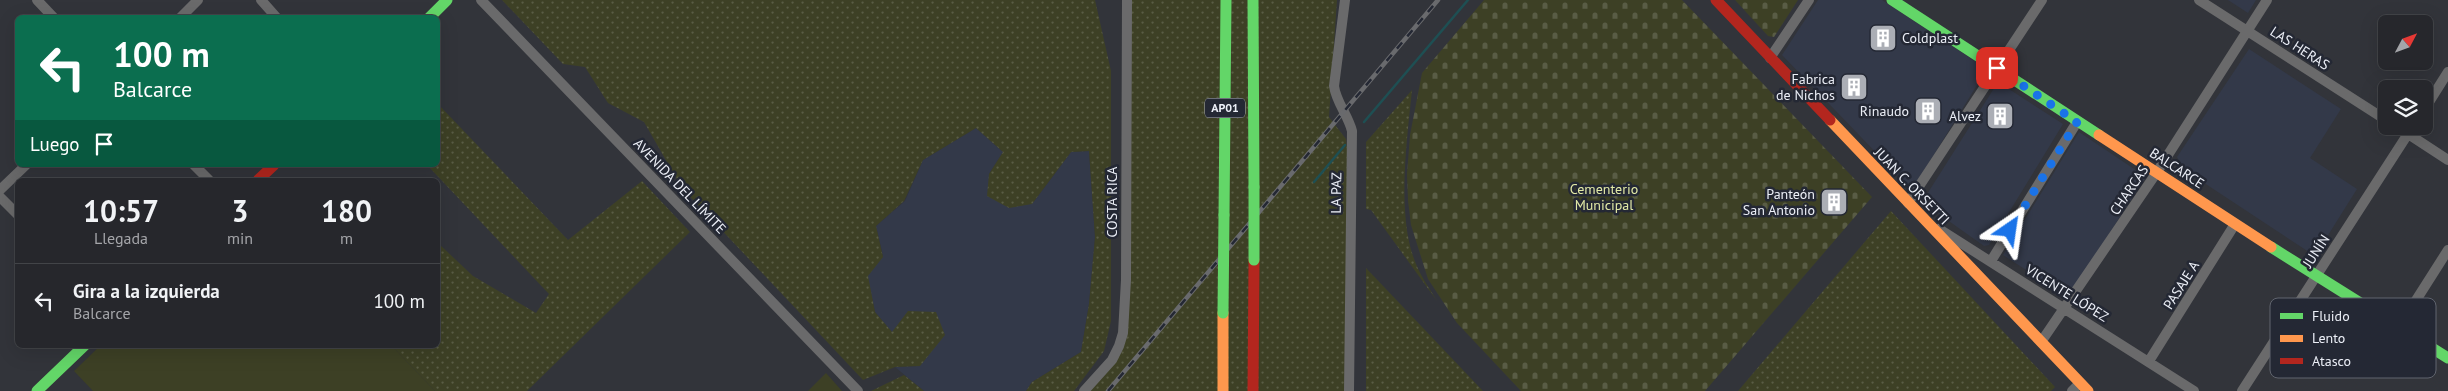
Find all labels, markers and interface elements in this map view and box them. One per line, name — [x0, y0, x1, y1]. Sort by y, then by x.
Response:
north arrow — [2378, 15, 2432, 70]
map controls — [2378, 15, 2433, 135]
street label: LAS HERAS — [2267, 22, 2333, 74]
building icon: Coldplast — [1868, 23, 1898, 53]
place label: Coldplast — [1902, 29, 1958, 47]
text: 100 m — [113, 31, 210, 77]
icon: left — [30, 35, 95, 100]
pin — [1976, 47, 2018, 89]
icon: arrive — [1983, 54, 2011, 82]
place label: Fabrica de Nichos — [1776, 70, 1835, 104]
building icon: Fabrica de Nichos — [1839, 72, 1869, 102]
text: Balcarce — [113, 75, 192, 103]
button: layers — [2378, 80, 2433, 135]
building icon: Rinaudo — [1913, 96, 1943, 126]
road number: AP01 — [1205, 99, 1245, 118]
building icon: Alvez — [1985, 101, 2015, 131]
place label: Rinaudo — [1860, 102, 1909, 120]
place label: Alvez — [1949, 107, 1981, 125]
icon: arrive — [90, 130, 118, 158]
text: Luego — [30, 132, 80, 156]
street label: AVENIDA DEL LÍMITE — [630, 135, 730, 237]
street label: JUAN C. ORSETTI — [1870, 143, 1954, 229]
street label: BALCARCE — [2146, 144, 2208, 192]
street label: CHARCAS — [2106, 162, 2152, 218]
street label: COSTA RICA — [1103, 166, 1121, 238]
street label: LA PAZ — [1327, 172, 1345, 214]
park label: Cementerio Municipal — [1570, 180, 1638, 214]
place label: Panteón San Antonio — [1743, 185, 1815, 219]
building icon: Panteón San Antonio — [1819, 187, 1849, 217]
text: 10:57 — [83, 191, 159, 230]
text: 3 — [232, 191, 249, 230]
text: 180 — [321, 191, 372, 230]
position arrow — [1983, 203, 2035, 255]
text: Llegada — [94, 228, 148, 248]
text: min — [227, 228, 253, 248]
text: m — [340, 228, 353, 248]
street label: JUNÍN — [2298, 231, 2333, 272]
street label: PASAJE A — [2159, 257, 2203, 313]
street label: VICENTE LÓPEZ — [2021, 260, 2112, 326]
text: Gira a la izquierda — [73, 279, 220, 303]
icon: left — [30, 287, 58, 315]
text: 100 m — [373, 289, 425, 313]
legend — [2270, 298, 2436, 378]
text: Balcarce — [73, 303, 131, 323]
text: Fluido — [2312, 307, 2350, 325]
text: Lento — [2312, 329, 2345, 347]
text: Atasco — [2312, 352, 2351, 370]

